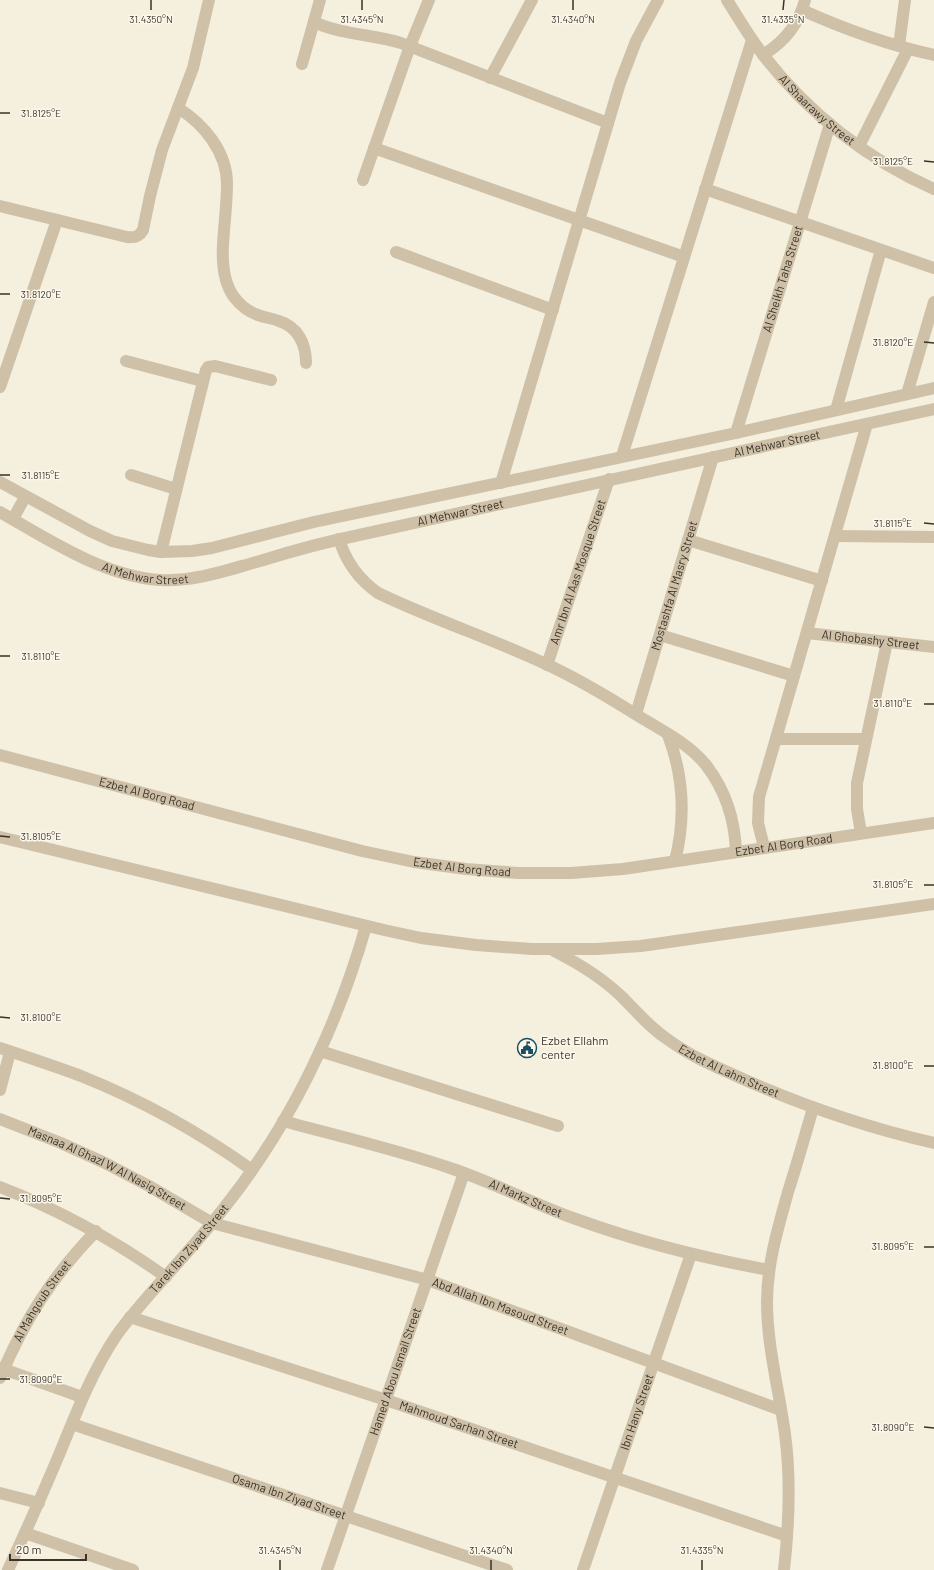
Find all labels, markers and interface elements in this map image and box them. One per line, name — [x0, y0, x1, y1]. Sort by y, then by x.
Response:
text: 31.4350°N — [129, 13, 173, 25]
text: 31.4345°N — [340, 13, 384, 25]
text: 31.4340°N — [551, 13, 595, 25]
text: 31.4335°N — [762, 13, 804, 25]
street label: Al Shaarawy Street — [777, 71, 858, 147]
text: 31.8125°E — [21, 107, 61, 119]
text: 31.8125°E — [873, 155, 913, 167]
street label: Al Sheikh Taha Street — [759, 224, 805, 334]
text: 31.8120°E — [21, 288, 61, 300]
text: 31.8120°E — [873, 336, 913, 348]
street label: Al Mehwar Street — [732, 427, 821, 459]
text: 31.8115°E — [22, 469, 60, 481]
street label: Al Mehwar Street — [416, 496, 505, 528]
street label: Amr Ibn Al Aas Mosque Street — [546, 497, 608, 646]
text: 31.8115°E — [874, 517, 912, 529]
street label: Mostashfa Al Masry Street — [647, 519, 700, 652]
street label: Al Mehwar Street — [100, 559, 189, 586]
street label: Al Ghobashy Street — [821, 627, 920, 651]
text: 31.8110°E — [22, 650, 60, 662]
text: 31.8110°E — [874, 697, 912, 709]
street label: Ezbet Al Borg Road — [98, 774, 197, 812]
text: 31.8105°E — [21, 830, 61, 842]
street label: Ezbet Al Borg Road — [734, 830, 833, 858]
street label: Ezbet Al Borg Road — [412, 854, 512, 878]
text: 31.8105°E — [873, 878, 913, 890]
text: 31.8100°E — [21, 1011, 61, 1023]
place label: Ezbet Ellahm center — [541, 1033, 609, 1061]
public building icon: Ezbet Ellahm center — [516, 1037, 538, 1059]
street label: Ezbet Al Lahm Street — [677, 1041, 781, 1100]
text: 31.8100°E — [873, 1059, 913, 1071]
street label: Masnaa Al Ghazl W Al Nasig Street — [26, 1123, 189, 1212]
street label: Al Markz Street — [487, 1176, 564, 1219]
text: 31.8095°E — [20, 1192, 62, 1204]
street label: Tarek Ibn Ziyad Street — [146, 1201, 231, 1296]
text: 31.8095°E — [872, 1240, 914, 1252]
street label: Al Mahgoub Street — [10, 1257, 73, 1344]
street label: Abd Allah Ibn Masoud Street — [430, 1274, 571, 1337]
street label: Hamed Abou Ismail Street — [366, 1305, 423, 1437]
street label: Ibn Hany Street — [617, 1372, 656, 1452]
text: 31.8090°E — [20, 1373, 62, 1385]
street label: Mahmoud Sarhan Street — [398, 1397, 520, 1450]
text: 31.8090°E — [872, 1421, 914, 1433]
street label: Osama Ibn Ziyad Street — [231, 1470, 348, 1522]
scale bar — [10, 1536, 86, 1562]
text: 20 m — [16, 1542, 42, 1556]
text: 31.4345°N — [258, 1544, 302, 1556]
text: 31.4340°N — [469, 1544, 513, 1556]
text: 31.4335°N — [681, 1544, 723, 1556]

